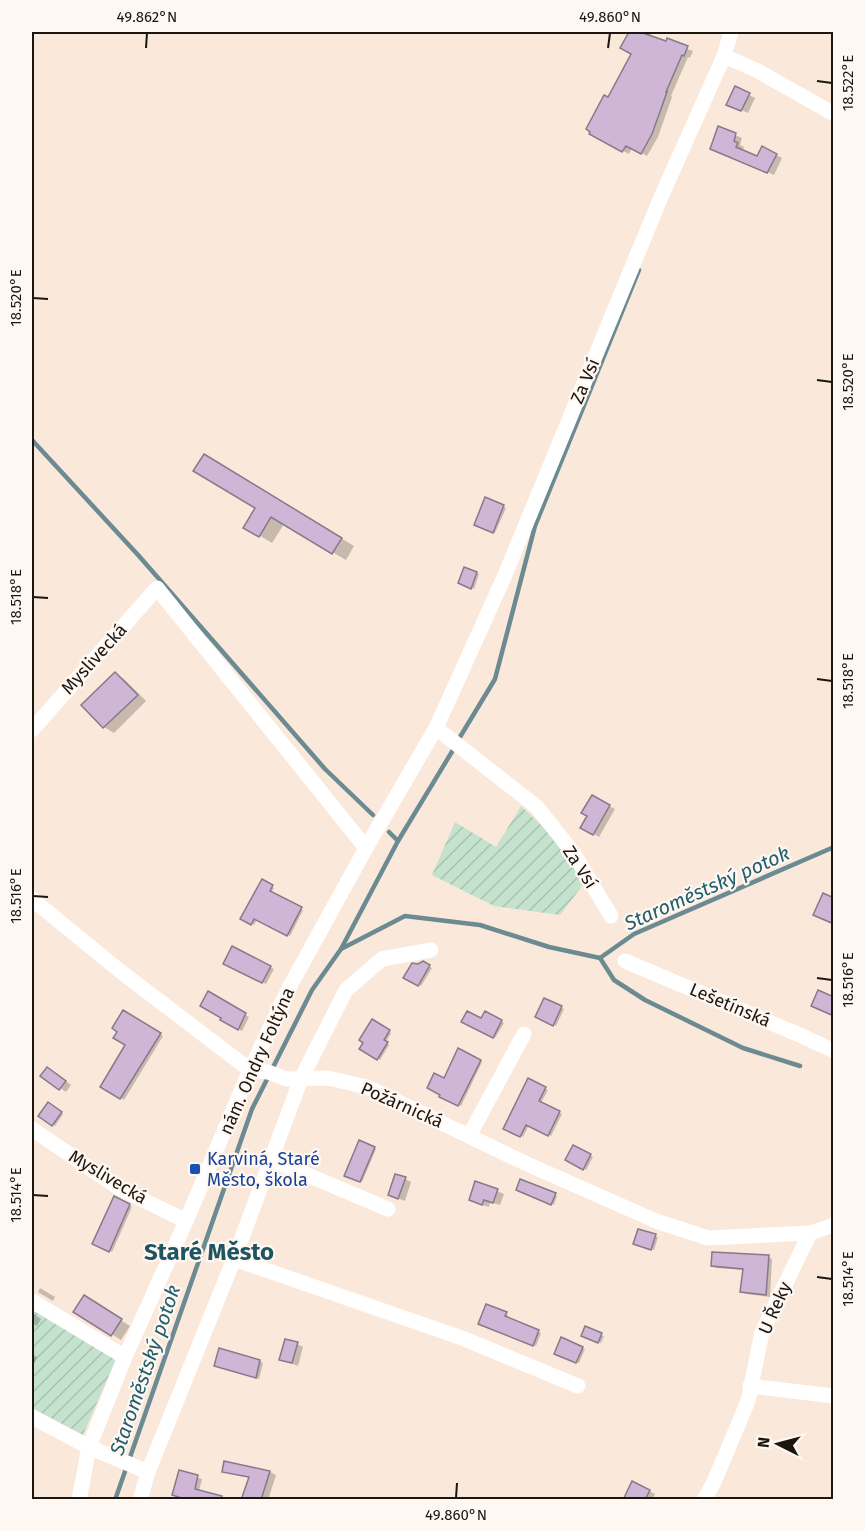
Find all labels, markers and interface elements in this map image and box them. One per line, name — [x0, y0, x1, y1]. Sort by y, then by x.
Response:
text: 49.862°N — [117, 8, 177, 26]
text: 49.860°N — [579, 8, 641, 26]
text: 18.522°E — [839, 55, 857, 111]
text: 18.520°E — [7, 269, 25, 327]
text: 18.520°E — [839, 353, 857, 411]
street label: Za Vsí — [566, 355, 604, 407]
text: 18.518°E — [7, 569, 25, 625]
street label: Myslivecká — [57, 619, 131, 699]
text: 18.518°E — [839, 653, 857, 709]
street label: Za Vsí — [558, 841, 602, 893]
water label: Staroměstský potok — [620, 841, 793, 936]
text: 18.516°E — [7, 868, 25, 924]
text: 18.516°E — [839, 952, 857, 1008]
street label: Lešetínská — [686, 978, 774, 1032]
street label: nám. Ondry Foltýna — [215, 984, 299, 1138]
street label: Požárnická — [358, 1077, 446, 1133]
street label: Myslivecká — [65, 1145, 151, 1209]
place label: Karviná, Staré Město, škola — [207, 1148, 320, 1191]
marker: Karviná, Staré Město, škola — [188, 1162, 202, 1176]
text: 18.514°E — [7, 1167, 25, 1223]
district label: Staré Město — [144, 1238, 274, 1266]
text: 18.514°E — [839, 1251, 857, 1307]
street label: U Řeky — [754, 1278, 796, 1338]
water label: Staroměstský potok — [104, 1282, 185, 1459]
north arrow — [748, 1414, 808, 1474]
text: N — [754, 1436, 774, 1449]
text: 49.860°N — [425, 1506, 487, 1524]

